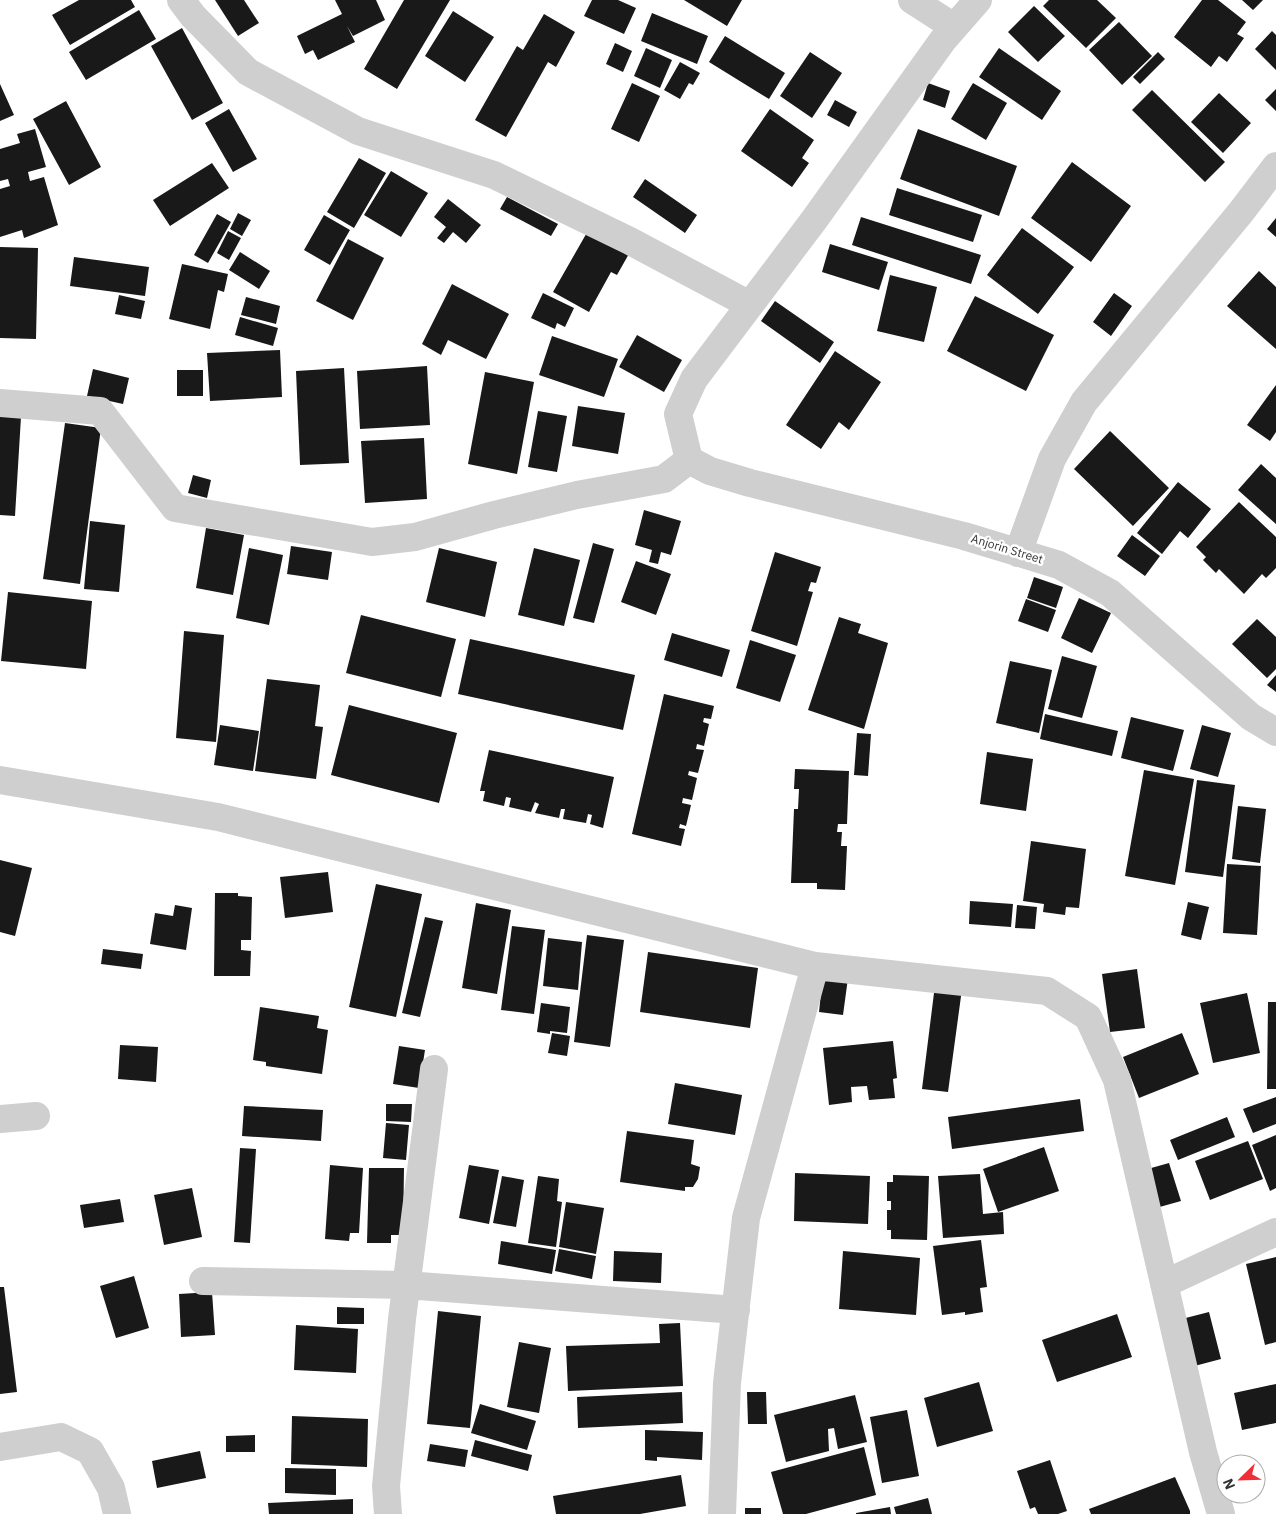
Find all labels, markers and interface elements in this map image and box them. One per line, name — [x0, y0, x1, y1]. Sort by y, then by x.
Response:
street label: Anjorin Street — [969, 531, 1045, 567]
north arrow — [1216, 1454, 1266, 1504]
text: N — [1219, 1476, 1239, 1492]

